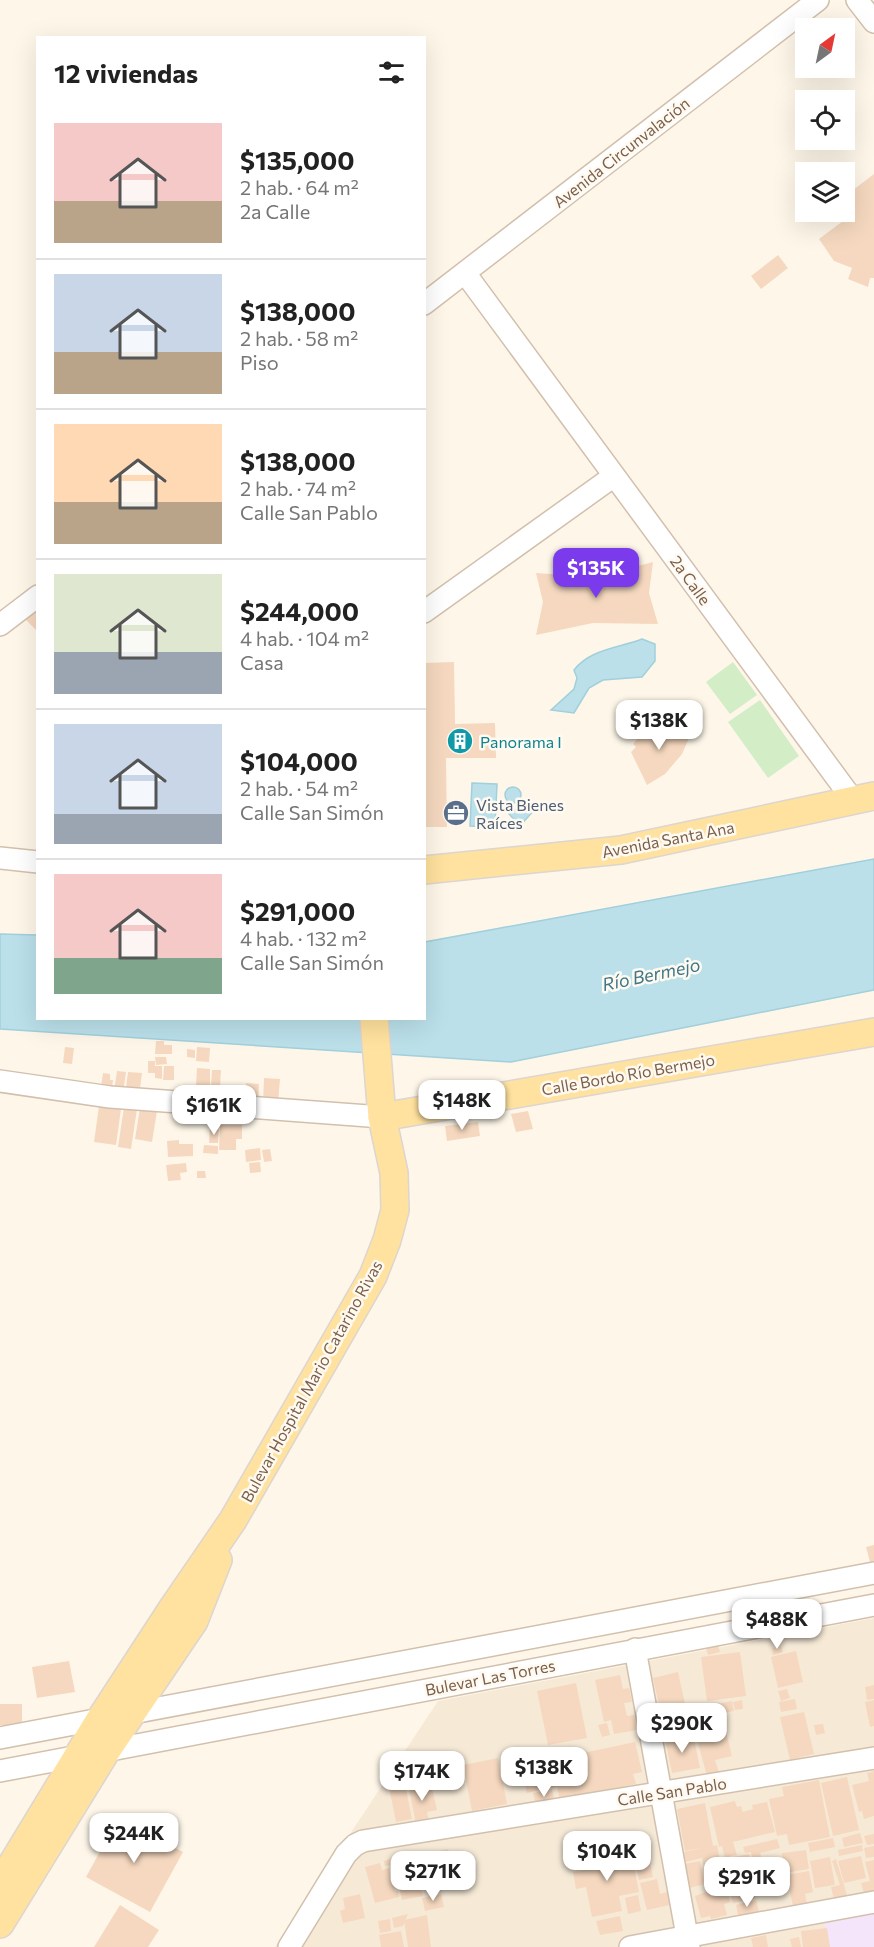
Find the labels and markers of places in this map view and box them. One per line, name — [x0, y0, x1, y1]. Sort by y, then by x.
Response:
pin: $135K — [554, 548, 638, 599]
pin: $138K — [617, 700, 701, 751]
building icon: Panorama I — [445, 726, 475, 756]
place label: Panorama I — [480, 732, 562, 751]
place label: Vista Bienes Raíces — [476, 795, 564, 832]
office icon: Vista Bienes Raíces — [441, 798, 471, 828]
pin: $148K — [420, 1080, 504, 1131]
pin: $161K — [172, 1085, 256, 1136]
pin: $488K — [735, 1599, 819, 1650]
pin: $290K — [640, 1703, 724, 1754]
pin: $138K — [502, 1747, 586, 1798]
pin: $174K — [380, 1751, 464, 1802]
pin: $244K — [92, 1813, 176, 1864]
pin: $104K — [565, 1831, 649, 1882]
pin: $271K — [391, 1851, 475, 1902]
pin: $291K — [705, 1857, 789, 1908]

